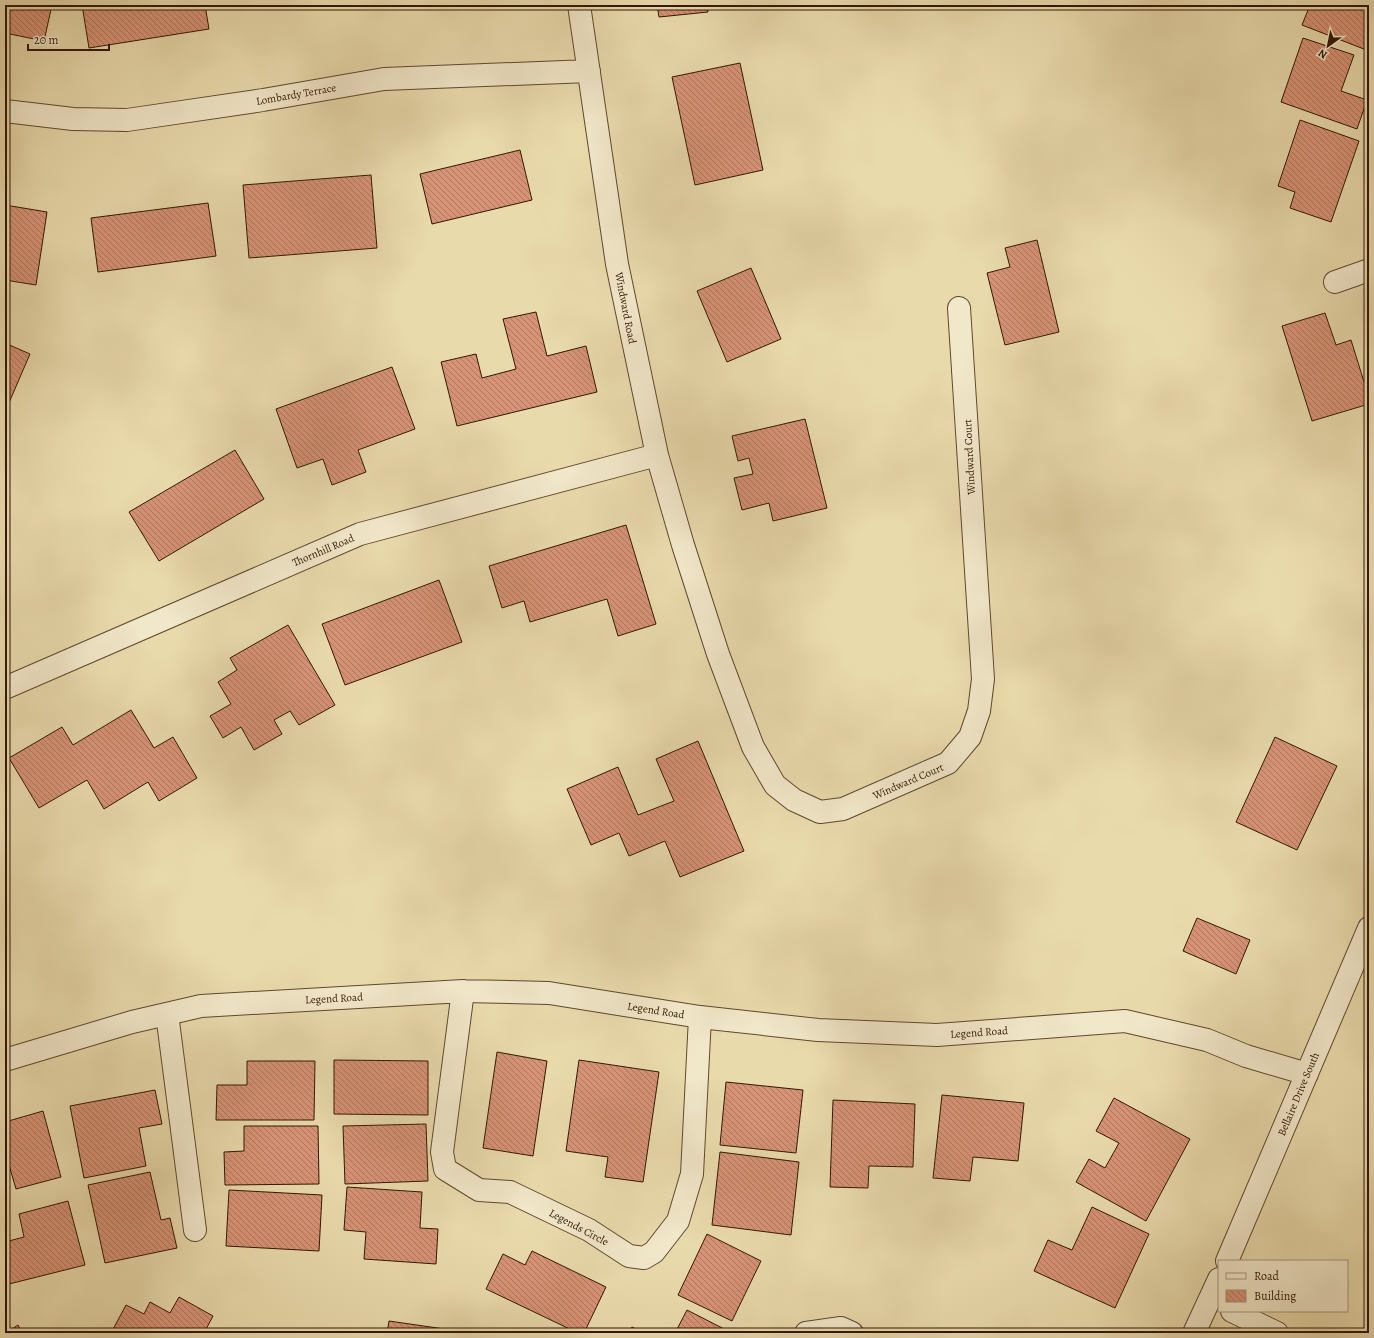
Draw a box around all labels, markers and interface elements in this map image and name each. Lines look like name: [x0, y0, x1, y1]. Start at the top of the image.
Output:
scale bar: [28, 26, 109, 52]
north arrow: [1308, 26, 1348, 66]
text: 20 m: [34, 32, 58, 48]
text: N: [1315, 45, 1330, 62]
street label: Lombardy Terrace: [255, 80, 337, 109]
street label: Windward Road: [611, 270, 640, 345]
street label: Windward Court: [960, 418, 979, 496]
street label: Thornhill Road: [290, 531, 357, 570]
street label: Windward Court: [870, 760, 946, 804]
street label: Legend Road: [305, 989, 363, 1008]
street label: Legend Road: [626, 999, 686, 1022]
street label: Legend Road: [950, 1023, 1008, 1042]
street label: Bellaire Drive South: [1274, 1050, 1323, 1138]
street label: Legends Circle: [546, 1205, 611, 1249]
legend: [1218, 1260, 1348, 1312]
text: Road: [1254, 1268, 1280, 1284]
text: Building: [1254, 1288, 1296, 1304]

